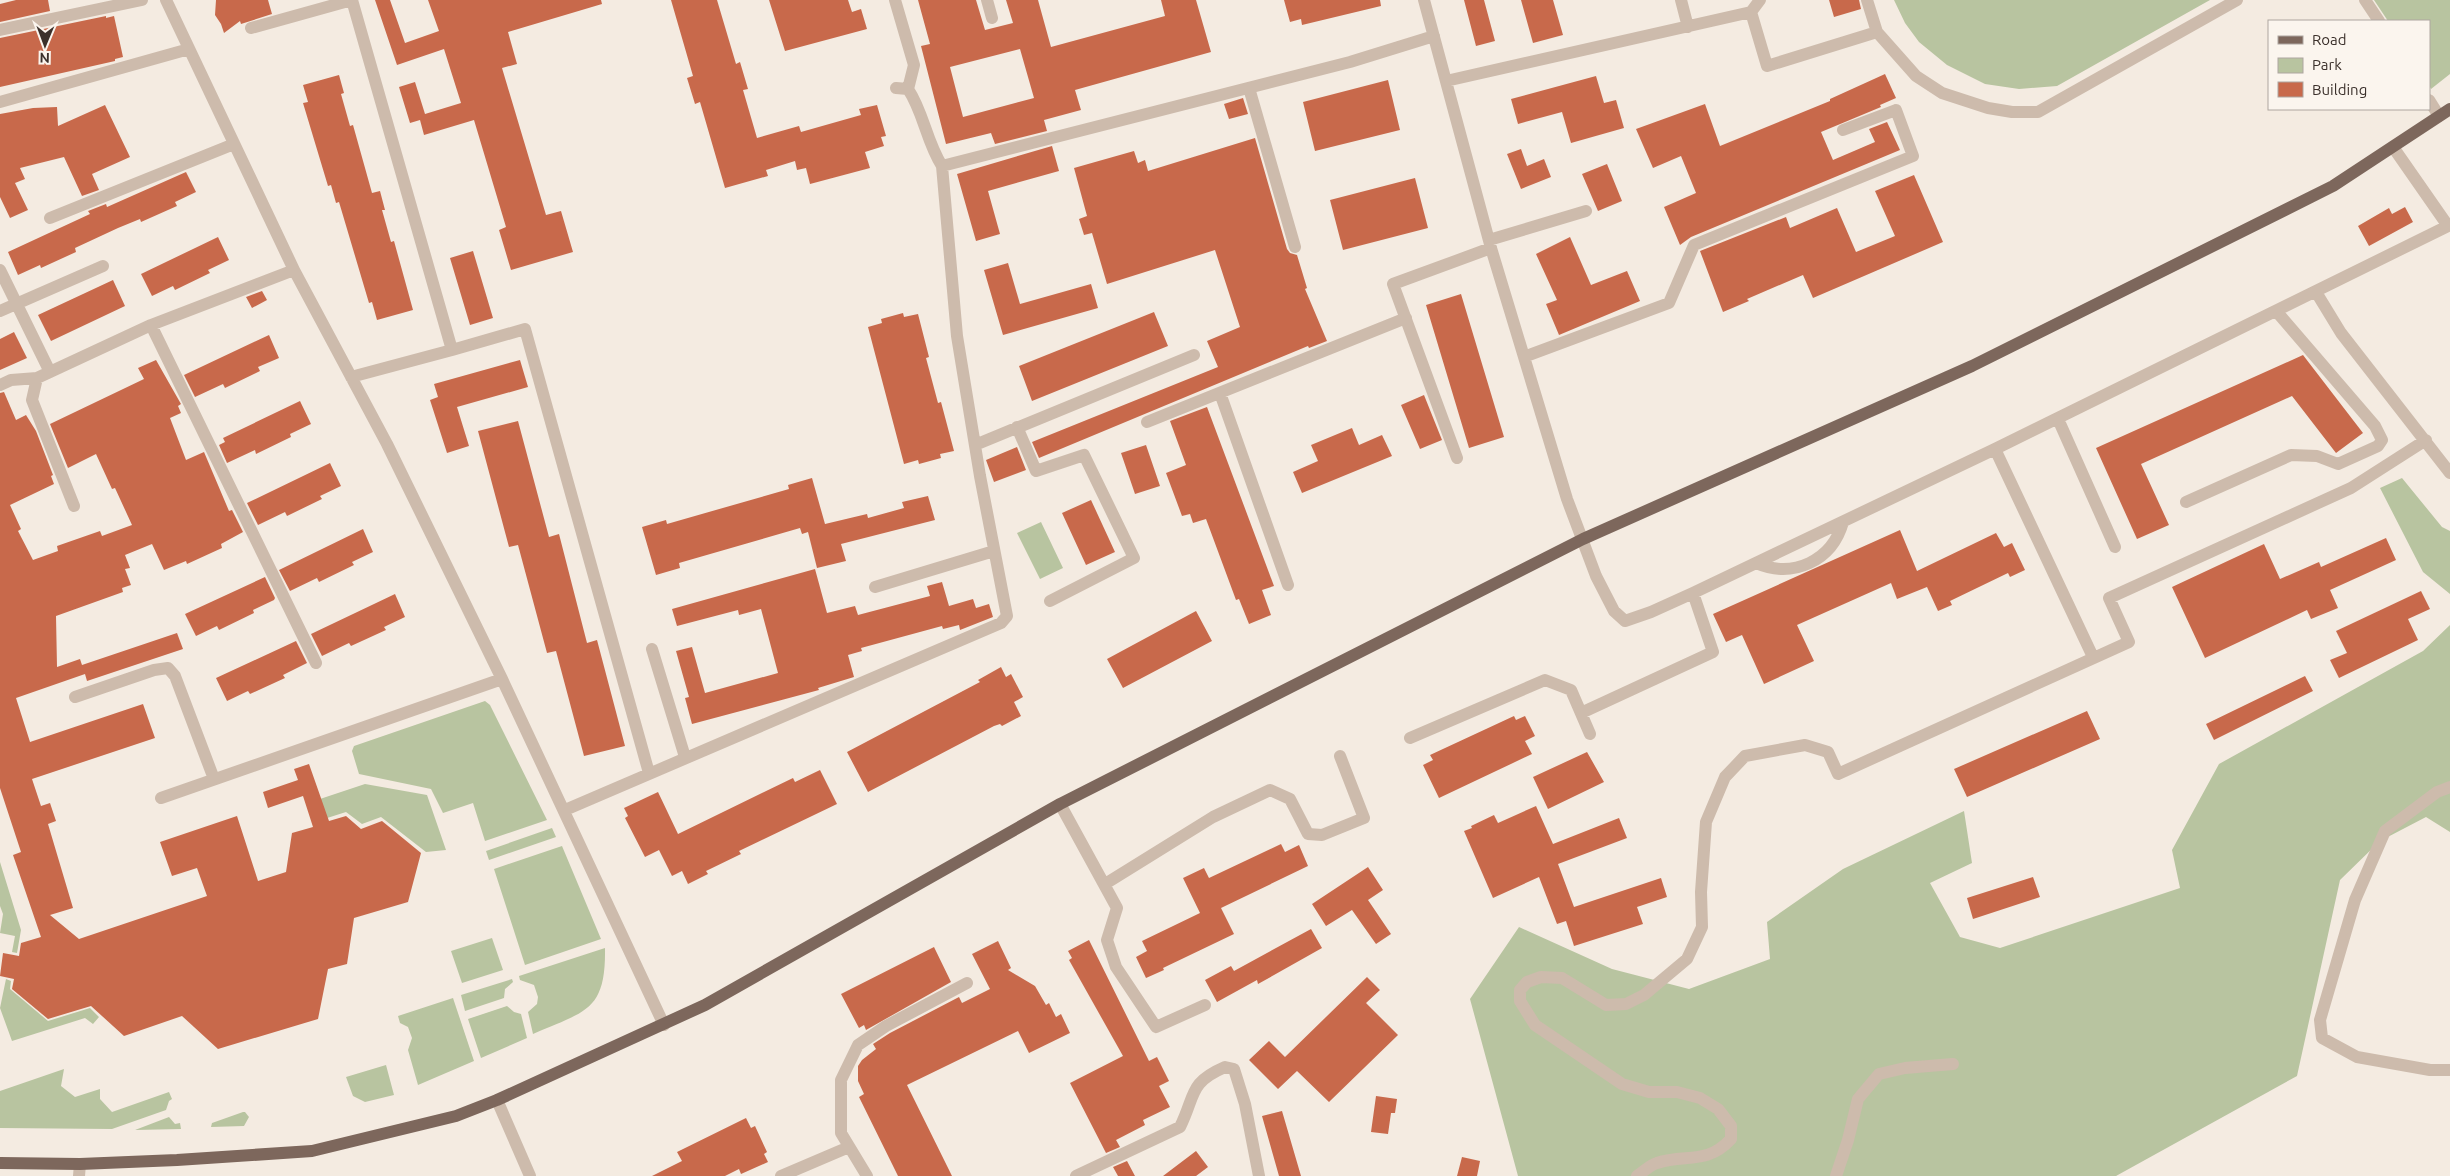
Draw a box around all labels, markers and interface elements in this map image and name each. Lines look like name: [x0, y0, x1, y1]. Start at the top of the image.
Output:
north arrow: [20, 20, 70, 70]
legend: [2268, 20, 2430, 110]
text: Road: [2312, 31, 2347, 48]
text: N: [39, 50, 50, 66]
text: Park: [2312, 56, 2342, 73]
text: Building: [2312, 81, 2367, 98]

